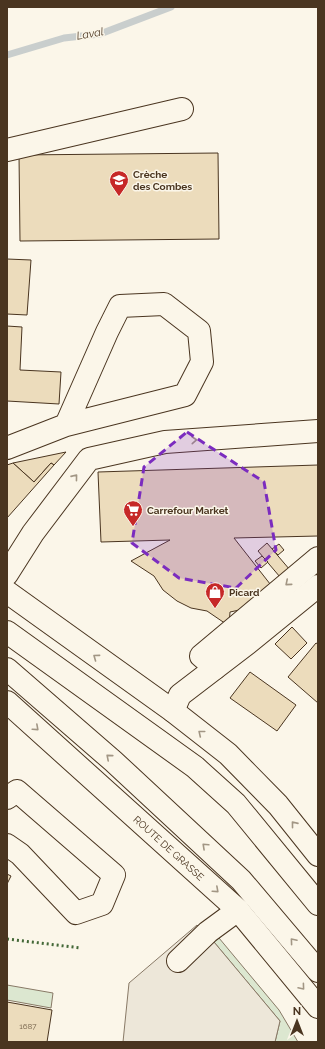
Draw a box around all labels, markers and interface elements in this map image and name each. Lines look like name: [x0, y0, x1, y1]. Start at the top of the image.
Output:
water label: Laval: [75, 25, 105, 43]
school or university icon: Crèche des Combes: [108, 169, 130, 197]
place label: Crèche des Combes: [133, 169, 192, 192]
one-way arrow: [191, 435, 197, 444]
one-way arrow: [70, 475, 77, 482]
supermarket icon: Carrefour Market: [122, 499, 144, 527]
place label: Carrefour Market: [147, 505, 229, 516]
one-way arrow: [285, 579, 293, 586]
shop icon: Picard: [204, 581, 226, 609]
place label: Picard: [229, 587, 260, 598]
one-way arrow: [94, 654, 101, 661]
one-way arrow: [31, 723, 39, 730]
one-way arrow: [199, 731, 206, 738]
one-way arrow: [107, 755, 114, 762]
street label: ROUTE DE GRASSE: [132, 813, 206, 882]
one-way arrow: [291, 822, 298, 829]
one-way arrow: [202, 844, 209, 851]
one-way arrow: [211, 885, 218, 892]
one-way arrow: [290, 938, 297, 946]
one-way arrow: [297, 983, 304, 990]
north arrow: [277, 1001, 317, 1041]
text: N: [293, 1005, 301, 1018]
house number: 1687: [19, 1021, 37, 1031]

